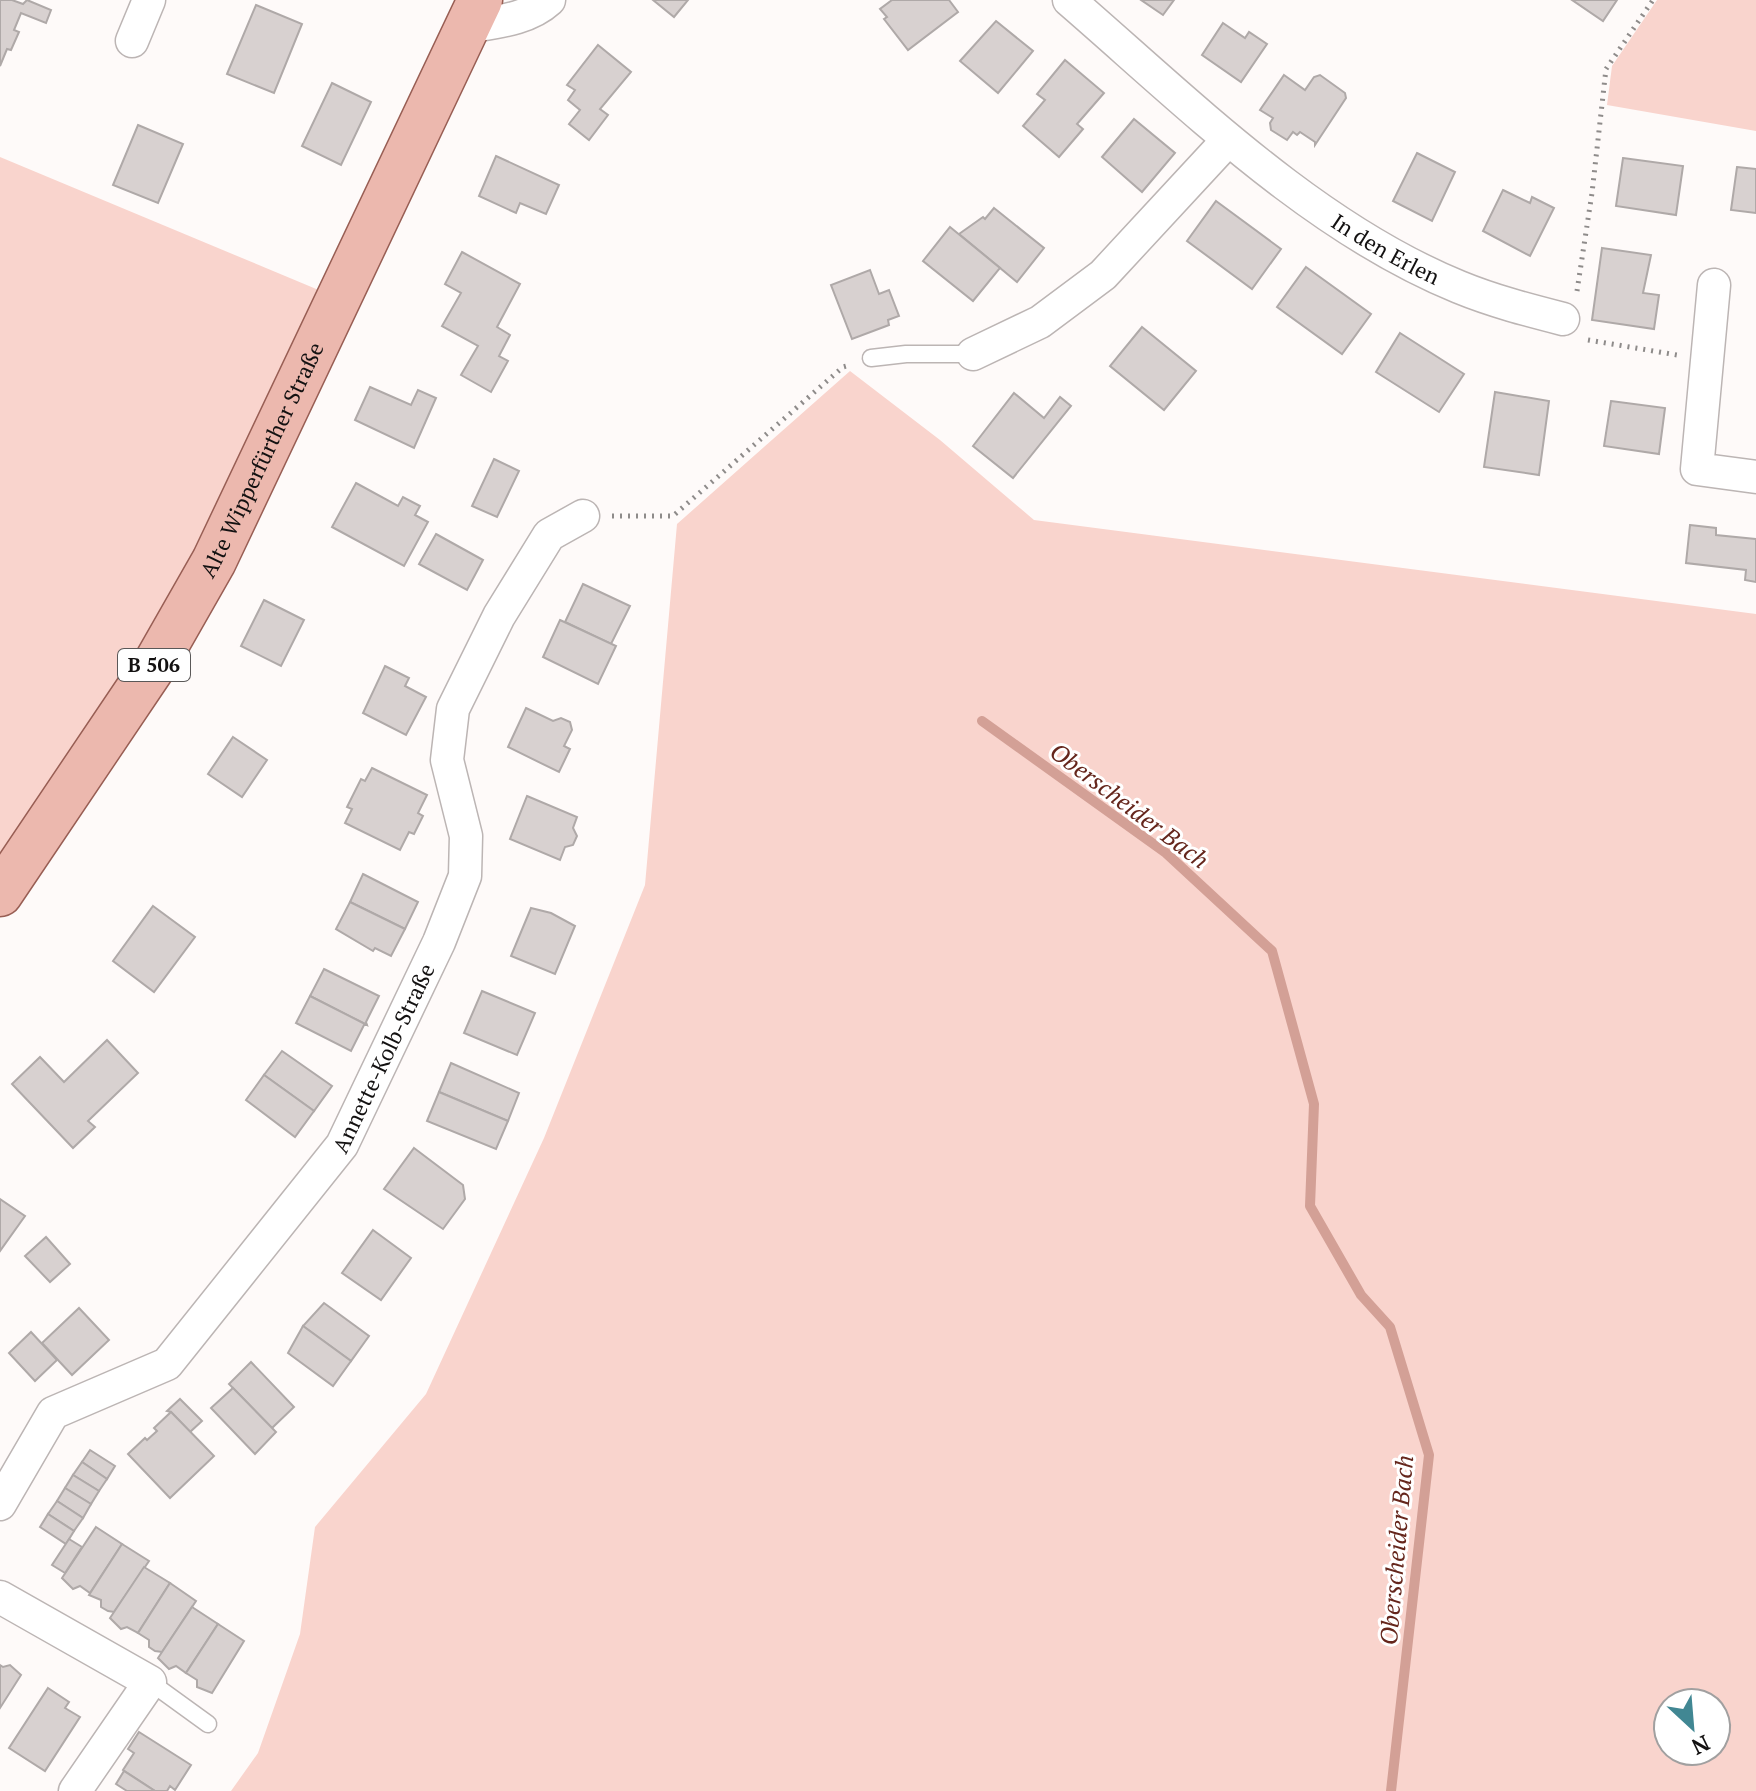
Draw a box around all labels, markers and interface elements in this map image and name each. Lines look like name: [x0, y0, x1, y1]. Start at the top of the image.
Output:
street label: In den Erlen: [1326, 207, 1445, 291]
street label: Alte Wipperfürther Straße: [193, 337, 330, 582]
road number: B 506: [118, 649, 190, 681]
water label: Oberscheider Bach: [1044, 735, 1215, 875]
street label: Annette-Kolb-Straße: [325, 958, 441, 1158]
water label: Oberscheider Bach: [1372, 1454, 1420, 1646]
north arrow: [1652, 1687, 1732, 1767]
text: N: [1687, 1729, 1715, 1762]

